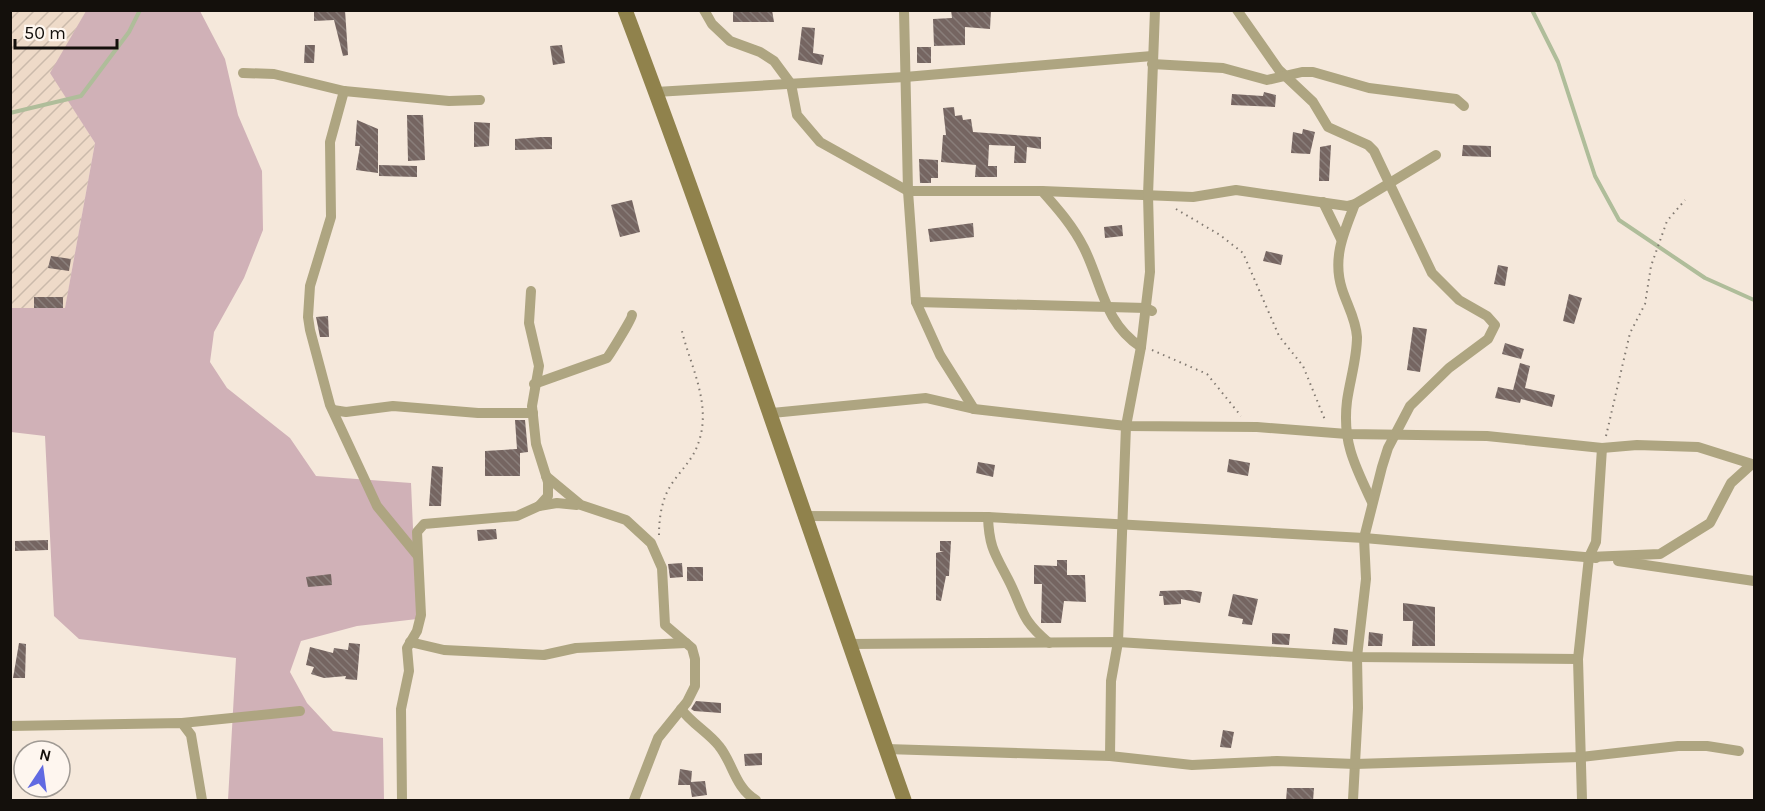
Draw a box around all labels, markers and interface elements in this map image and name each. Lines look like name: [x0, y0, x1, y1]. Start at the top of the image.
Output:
scale bar: [15, 12, 117, 50]
text: 50 m: [24, 22, 66, 44]
north arrow: [12, 739, 72, 799]
text: N: [38, 744, 53, 765]

